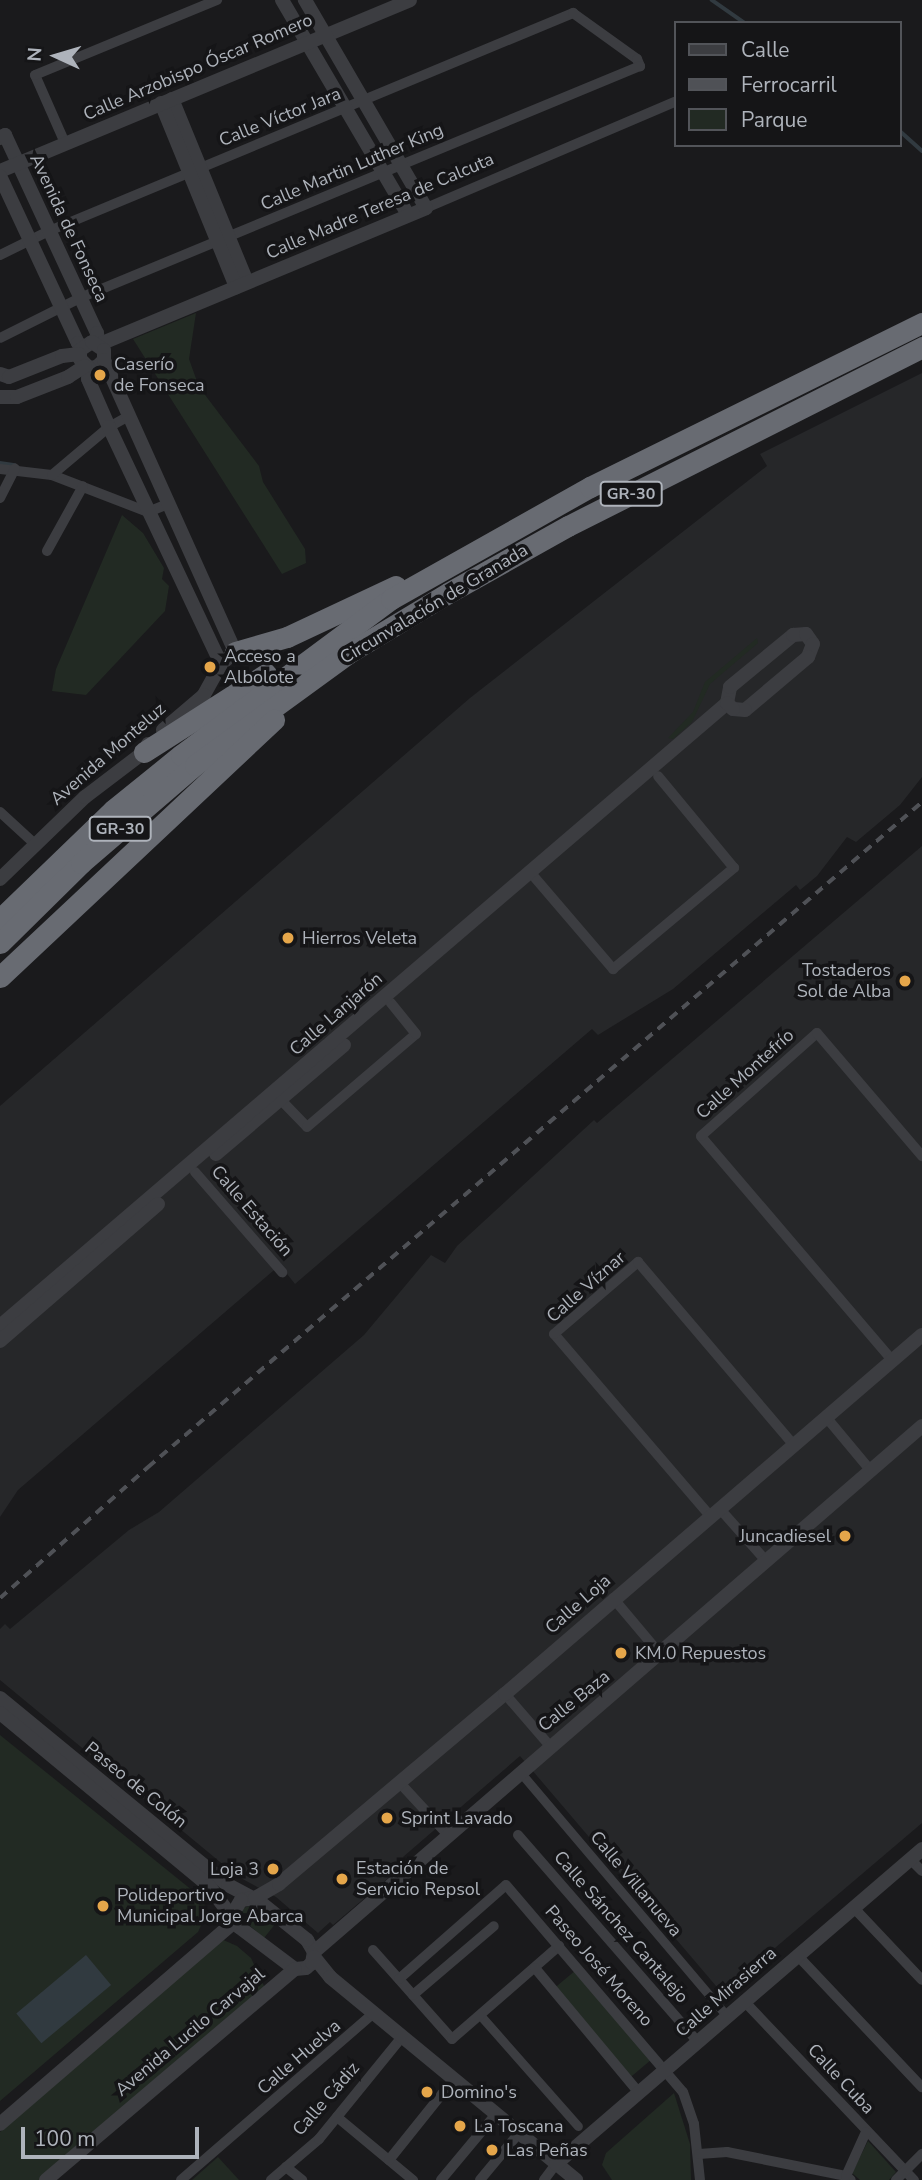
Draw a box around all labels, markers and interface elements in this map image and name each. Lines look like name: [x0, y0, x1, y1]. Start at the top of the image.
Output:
street label: Calle Arzobispo Óscar Romero: [80, 9, 316, 125]
north arrow: [21, 21, 91, 91]
legend: [674, 21, 901, 147]
text: Calle: [741, 36, 789, 64]
text: N: [22, 47, 49, 63]
text: Ferrocarril: [741, 71, 837, 99]
street label: Calle Víctor Jara: [216, 83, 344, 151]
text: Parque: [741, 106, 808, 134]
street label: Calle Martin Luther King: [257, 119, 447, 215]
street label: Calle Madre Teresa de Calcuta: [263, 148, 497, 264]
street label: Avenida de Fonseca: [25, 151, 113, 305]
place label: Caserío de Fonseca: [114, 354, 204, 396]
marker: Caserío de Fonseca: [92, 367, 108, 383]
road number: GR-30: [600, 481, 662, 506]
street label: Circunvalación de Granada: [336, 539, 532, 669]
place label: Acceso a Albolote: [224, 646, 296, 688]
marker: Acceso a Albolote: [202, 659, 218, 675]
street label: Avenida Monteluz: [46, 698, 170, 810]
road number: GR-30: [88, 816, 152, 842]
place label: Hierros Veleta: [302, 927, 417, 949]
marker: Hierros Veleta: [280, 930, 296, 946]
place label: Tostaderos Sol de Alba: [797, 960, 891, 1002]
street label: Calle Lanjarón: [285, 968, 387, 1060]
marker: Tostaderos Sol de Alba: [897, 973, 913, 989]
street label: Calle Montefrío: [692, 1024, 798, 1124]
street label: Calle Estación: [207, 1161, 297, 1261]
street label: Calle Víznar: [542, 1247, 630, 1327]
place label: Juncadiesel: [739, 1525, 831, 1547]
marker: Juncadiesel: [837, 1528, 853, 1544]
street label: Calle Loja: [541, 1570, 615, 1638]
place label: KM.0 Repuestos: [635, 1642, 766, 1664]
marker: KM.0 Repuestos: [613, 1645, 629, 1661]
street label: Calle Baza: [534, 1666, 614, 1736]
street label: Paseo de Colón: [81, 1737, 191, 1833]
place label: Sprint Lavado: [401, 1807, 513, 1829]
marker: Sprint Lavado: [379, 1810, 395, 1826]
street label: Calle Villanueva: [586, 1827, 686, 1941]
street label: Calle Sánchez Cantalejo: [549, 1847, 693, 2007]
place label: Loja 3: [210, 1858, 259, 1880]
place label: Estación de Servicio Repsol: [356, 1858, 480, 1900]
marker: Loja 3: [265, 1861, 281, 1877]
marker: Estación de Servicio Repsol: [334, 1871, 350, 1887]
place label: Polideportivo Municipal Jorge Abarca: [117, 1885, 304, 1927]
marker: Polideportivo Municipal Jorge Abarca: [95, 1898, 111, 1914]
street label: Paseo José Moreno: [540, 1901, 658, 2031]
street label: Calle Mirasierra: [671, 1942, 781, 2042]
street label: Avenida Lucilo Carvajal: [111, 1963, 269, 2101]
street label: Calle Huelva: [253, 2015, 345, 2099]
street label: Calle Cuba: [803, 2039, 879, 2119]
street label: Calle Cádiz: [288, 2058, 364, 2140]
place label: Domino's: [441, 2081, 517, 2103]
marker: Domino's: [419, 2084, 435, 2100]
scale bar: [24, 2114, 203, 2158]
place label: La Toscana: [474, 2115, 564, 2137]
marker: La Toscana: [452, 2118, 468, 2134]
text: 100 m: [34, 2125, 95, 2153]
place label: Las Peñas: [506, 2139, 588, 2161]
marker: Las Peñas: [484, 2142, 500, 2158]

